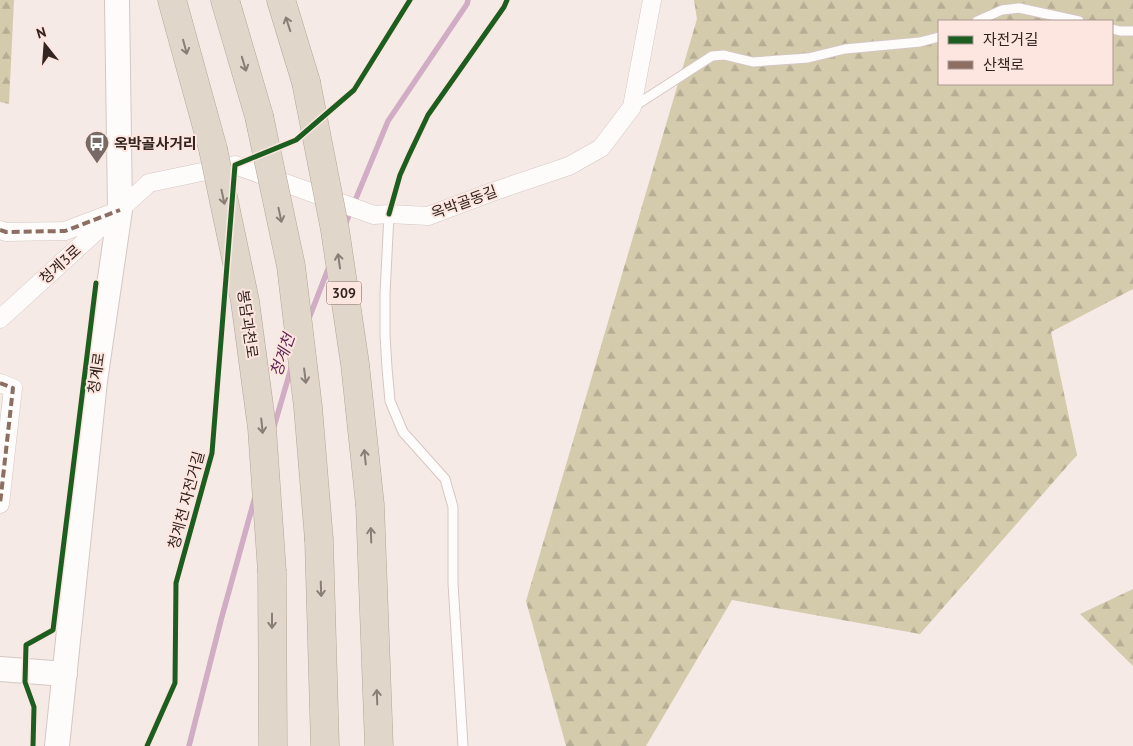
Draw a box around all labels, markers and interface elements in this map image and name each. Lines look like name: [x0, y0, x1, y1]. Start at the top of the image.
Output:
one-way arrow: [283, 17, 293, 33]
north arrow: [20, 20, 70, 70]
legend: [938, 20, 1113, 85]
text: N: [34, 23, 48, 43]
text: 자전거길: [983, 30, 1038, 49]
one-way arrow: [181, 39, 191, 55]
one-way arrow: [239, 55, 249, 71]
text: 산책로: [983, 55, 1024, 74]
bus stop icon: 옥박골사거리: [84, 130, 110, 164]
place label: 옥박골사거리: [114, 134, 197, 153]
street label: 옥박골동길: [428, 181, 500, 223]
one-way arrow: [219, 189, 229, 205]
one-way arrow: [276, 207, 286, 223]
street label: 청계3로: [35, 240, 85, 288]
one-way arrow: [334, 253, 344, 269]
road number: 309: [326, 282, 362, 304]
street label: 봉담과천로: [234, 289, 262, 359]
water label: 청계천: [265, 329, 299, 379]
street label: 청계로: [84, 351, 108, 395]
one-way arrow: [300, 367, 310, 383]
one-way arrow: [257, 418, 267, 434]
street label: 청계천 자전거길: [164, 449, 208, 551]
one-way arrow: [360, 449, 370, 465]
one-way arrow: [367, 527, 376, 543]
one-way arrow: [316, 580, 326, 596]
one-way arrow: [267, 612, 277, 629]
one-way arrow: [373, 690, 382, 706]

